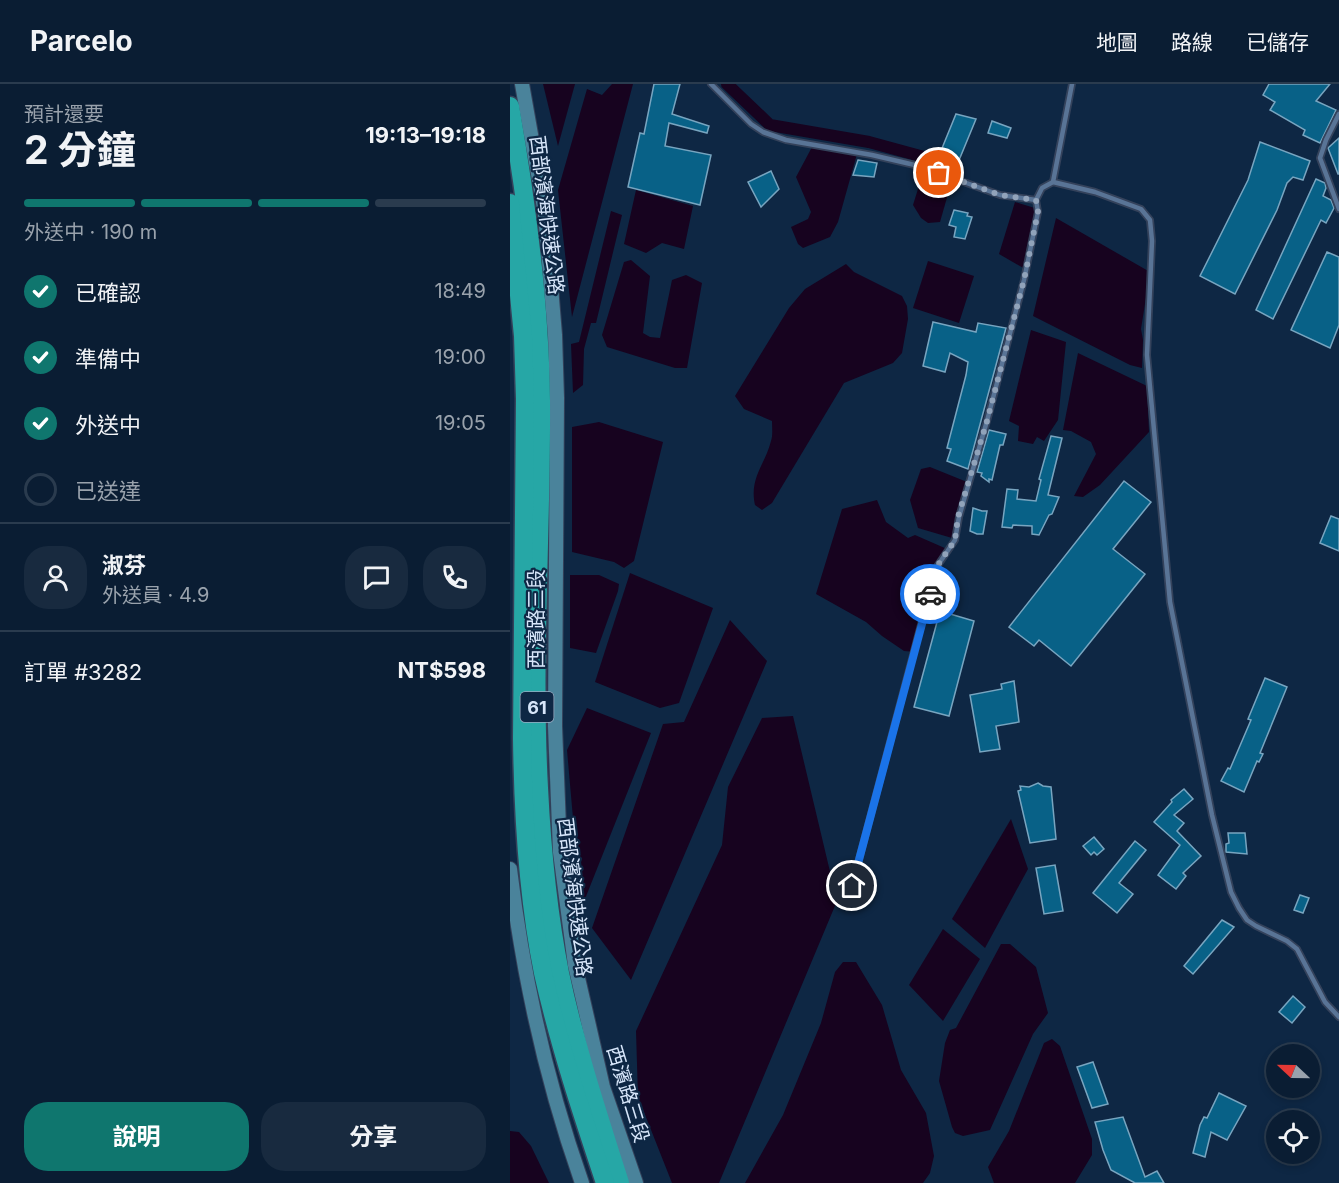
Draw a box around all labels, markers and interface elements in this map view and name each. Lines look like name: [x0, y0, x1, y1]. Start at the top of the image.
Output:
text: Parcelo: [30, 24, 133, 58]
text: 地圖: [1096, 30, 1138, 55]
text: 路線: [1171, 30, 1213, 55]
text: 已儲存: [1246, 30, 1309, 55]
text: 預計還要: [24, 102, 104, 126]
text: 19:13–19:18: [365, 122, 486, 148]
text: 2 分鐘: [24, 126, 136, 173]
street label: 西部濱海快速公路: [525, 134, 569, 296]
pin: [913, 147, 964, 198]
icon: bag: [922, 156, 955, 189]
text: 外送中 · 190 m: [24, 220, 157, 244]
icon: check: [24, 275, 57, 308]
text: 18:49: [434, 279, 486, 303]
text: 已確認: [75, 280, 141, 306]
icon: check: [24, 341, 57, 374]
text: 19:00: [434, 345, 486, 369]
text: 準備中: [75, 346, 141, 372]
icon: check: [24, 407, 57, 440]
text: 19:05: [435, 411, 486, 435]
text: 外送中: [75, 412, 141, 438]
text: 已送達: [75, 478, 141, 504]
button: person: [24, 546, 87, 609]
button: chat: [345, 546, 408, 609]
button: phone: [423, 546, 486, 609]
text: 淑芬: [102, 552, 146, 578]
courier: [900, 564, 960, 624]
street label: 西濱路三段: [524, 569, 548, 669]
icon: car: [914, 578, 947, 611]
text: 外送員 · 4.9: [102, 583, 209, 607]
text: NT$598: [397, 657, 486, 683]
text: 訂單 #3282: [24, 659, 142, 685]
road number: 61: [520, 692, 554, 722]
street label: 西部濱海快速公路: [553, 816, 597, 978]
pin: [826, 860, 877, 911]
icon: home: [835, 869, 868, 902]
street label: 西濱路三段: [602, 1043, 654, 1145]
north arrow: [1266, 1044, 1320, 1098]
map controls: [1266, 1044, 1320, 1164]
button: 說明: [24, 1102, 249, 1171]
button: 分享: [261, 1102, 486, 1171]
button: locate: [1266, 1110, 1320, 1164]

